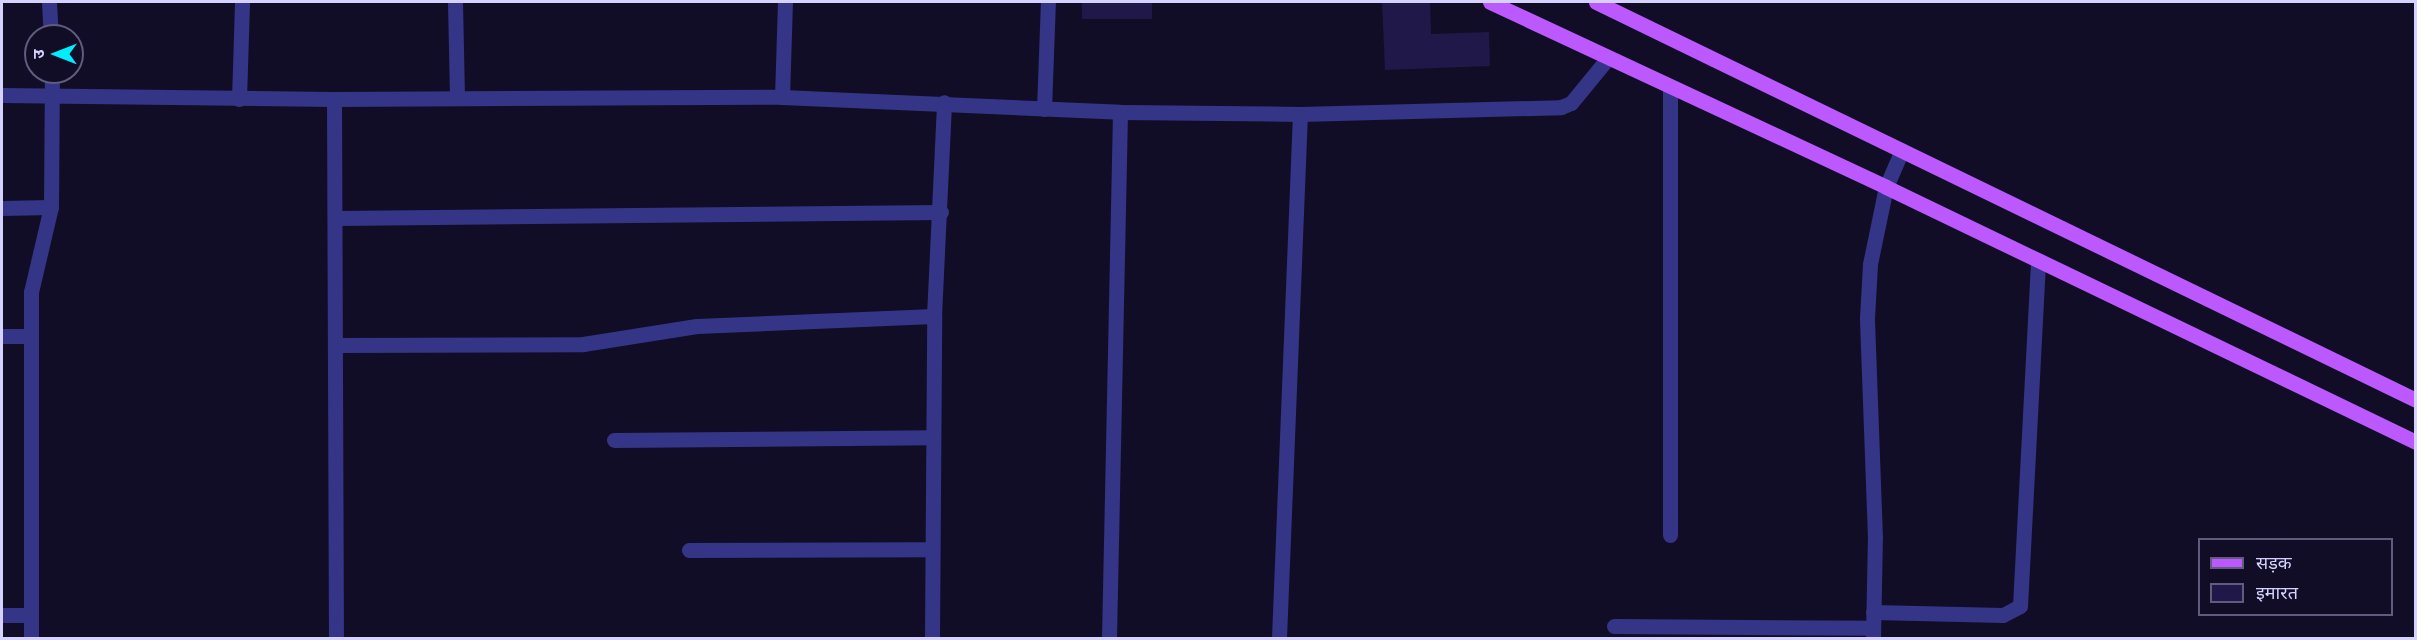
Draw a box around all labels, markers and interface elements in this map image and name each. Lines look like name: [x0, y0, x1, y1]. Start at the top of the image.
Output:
north arrow: [24, 24, 84, 84]
text: उ: [28, 49, 48, 59]
legend: [2198, 538, 2393, 616]
text: सड़क: [2256, 551, 2292, 573]
text: इमारत: [2256, 581, 2298, 603]

